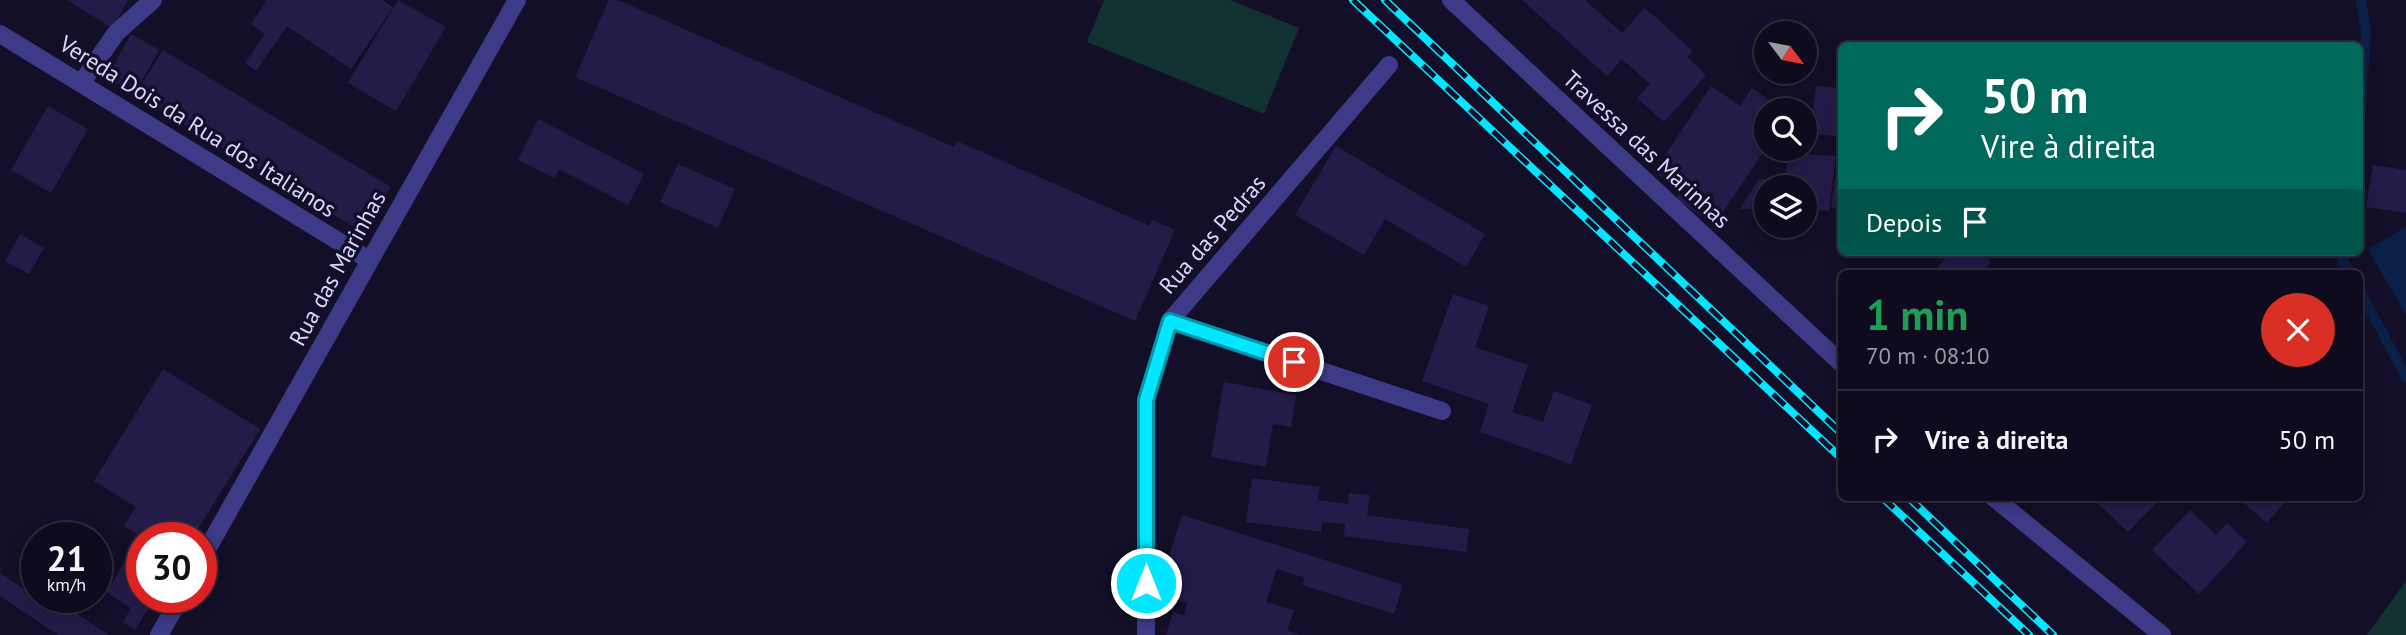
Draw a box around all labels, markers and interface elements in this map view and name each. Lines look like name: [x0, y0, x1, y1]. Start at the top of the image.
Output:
north arrow: [1754, 21, 1816, 84]
map controls: [1754, 21, 1817, 238]
street label: Vereda Dois da Rua dos Italianos: [53, 28, 342, 223]
text: 50 m: [1981, 63, 2088, 127]
street label: Travessa das Marinhas: [1557, 64, 1737, 234]
icon: right: [1866, 70, 1957, 161]
button: search: [1754, 98, 1817, 161]
text: Vire à direita: [1981, 125, 2156, 167]
street label: Rua das Pedras: [1153, 169, 1271, 299]
button: layers: [1754, 175, 1817, 238]
street label: Rua das Marinhas: [282, 185, 392, 351]
icon: arrive: [1956, 203, 1994, 241]
text: Depois: [1866, 206, 1942, 239]
text: 1 min: [1866, 287, 1968, 342]
button: close: [2261, 293, 2335, 367]
pin: [1264, 332, 1324, 392]
text: 70 m · 08:10: [1866, 341, 1990, 370]
icon: arrive: [1275, 343, 1313, 381]
icon: right: [1866, 420, 1904, 458]
text: Vire à direita: [1925, 423, 2068, 456]
text: 50 m: [2279, 423, 2335, 456]
speed limit sign: 30: [126, 522, 217, 613]
text: 21: [47, 535, 86, 581]
position arrow: [1109, 546, 1183, 620]
text: km/h: [47, 573, 86, 596]

